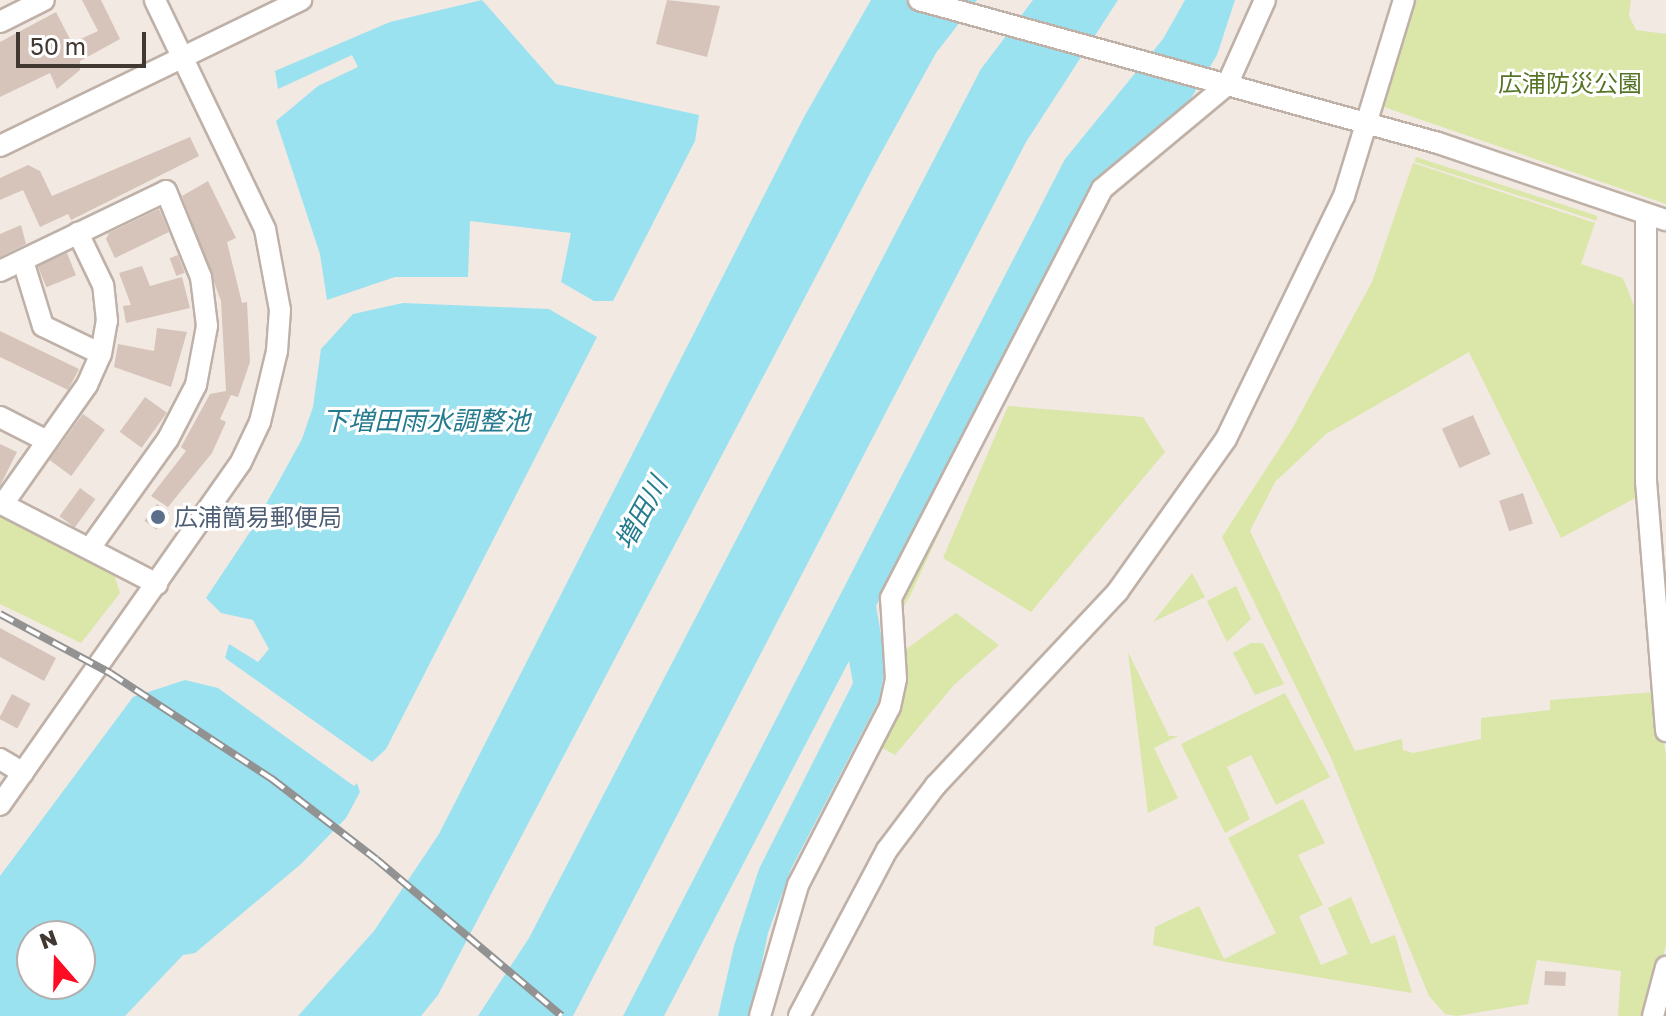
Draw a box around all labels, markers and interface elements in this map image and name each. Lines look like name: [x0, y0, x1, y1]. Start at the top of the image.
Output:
scale bar: [20, 16, 150, 66]
text: 50 m: [30, 31, 86, 60]
park label: 広浦防災公園: [1498, 69, 1642, 97]
water label: 下増田雨水調整池: [322, 405, 530, 437]
water label: 増田川: [608, 471, 674, 555]
place label: 広浦簡易郵便局: [174, 503, 342, 531]
marker: 広浦簡易郵便局: [149, 508, 167, 526]
north arrow: [16, 920, 96, 1000]
text: N: [36, 923, 61, 954]

